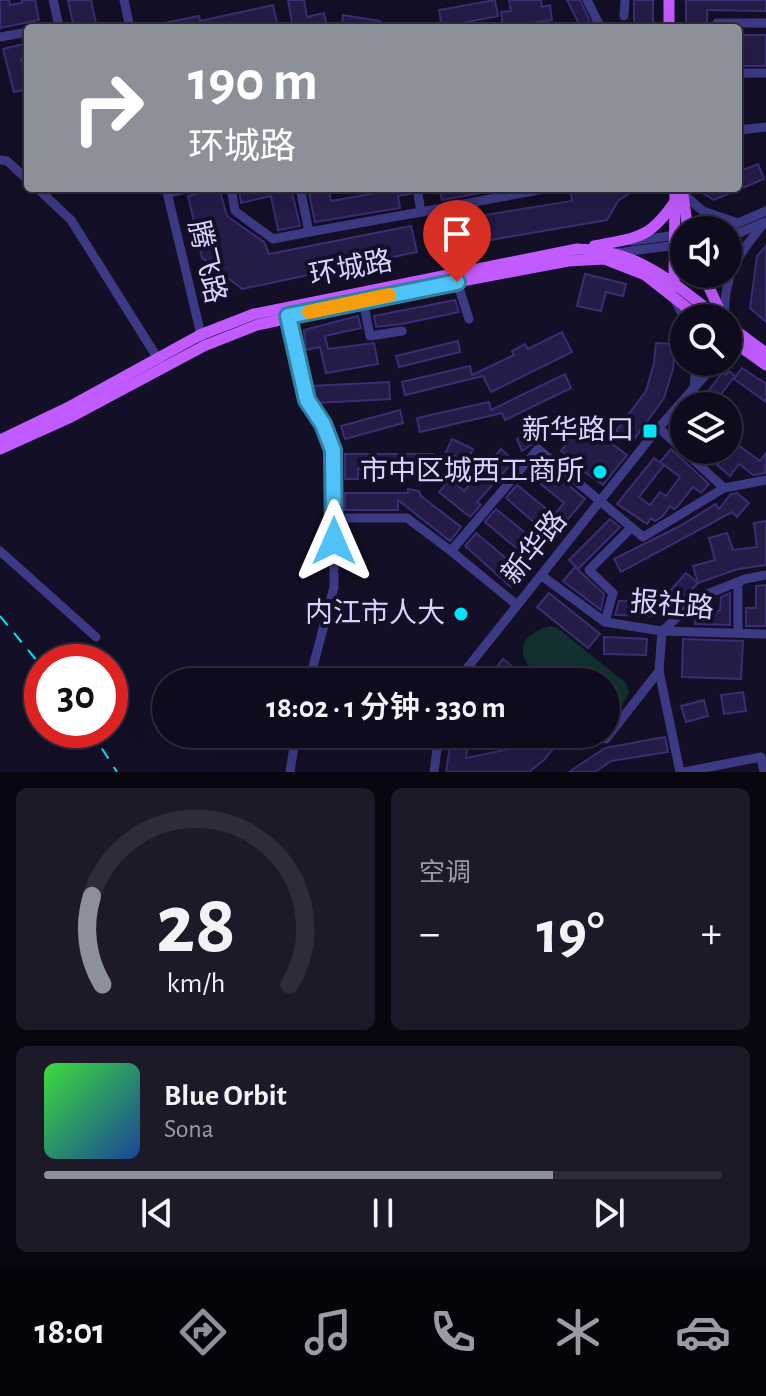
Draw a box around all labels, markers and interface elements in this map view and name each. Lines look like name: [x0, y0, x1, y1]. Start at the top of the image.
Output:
text: 190 m: [188, 54, 318, 110]
icon: right: [56, 56, 160, 160]
text: 环城路: [188, 129, 296, 165]
pin: [423, 200, 491, 282]
icon: arrive: [435, 212, 479, 256]
map controls: [670, 216, 742, 464]
button: sound: [670, 216, 742, 288]
street label: 腾飞路: [183, 217, 231, 306]
street label: 环城路: [307, 245, 395, 291]
button: search: [670, 304, 742, 376]
button: layers: [670, 392, 742, 464]
place label: 新华路口: [522, 415, 634, 445]
marker: 新华路口: [641, 422, 659, 440]
place label: 市中区城西工商所: [360, 456, 584, 486]
marker: 市中区城西工商所: [591, 463, 609, 481]
position arrow: [292, 499, 376, 583]
street label: 新华路: [496, 505, 572, 589]
street label: 报社路: [629, 586, 715, 624]
place label: 内江市人大: [305, 598, 445, 628]
marker: 内江市人大: [452, 605, 470, 623]
speed limit sign: 30: [24, 644, 128, 748]
text: 18:02 · 1 分钟 · 330 m: [266, 693, 506, 723]
text: 空调: [419, 860, 471, 886]
text: 28: [155, 884, 236, 968]
text: 19°: [536, 904, 605, 964]
text: −: [419, 912, 440, 956]
text: +: [701, 912, 722, 956]
text: km/h: [166, 969, 225, 998]
text: Blue Orbit: [164, 1081, 287, 1111]
text: Sona: [164, 1116, 214, 1142]
icon: previous: [135, 1191, 179, 1235]
icon: pause: [361, 1191, 405, 1235]
icon: next: [587, 1191, 631, 1235]
icon: directions: [175, 1304, 231, 1360]
icon: music: [300, 1304, 356, 1360]
icon: phone: [425, 1304, 481, 1360]
icon: climate: [550, 1304, 606, 1360]
icon: car: [675, 1304, 731, 1360]
text: 18:01: [35, 1314, 105, 1350]

